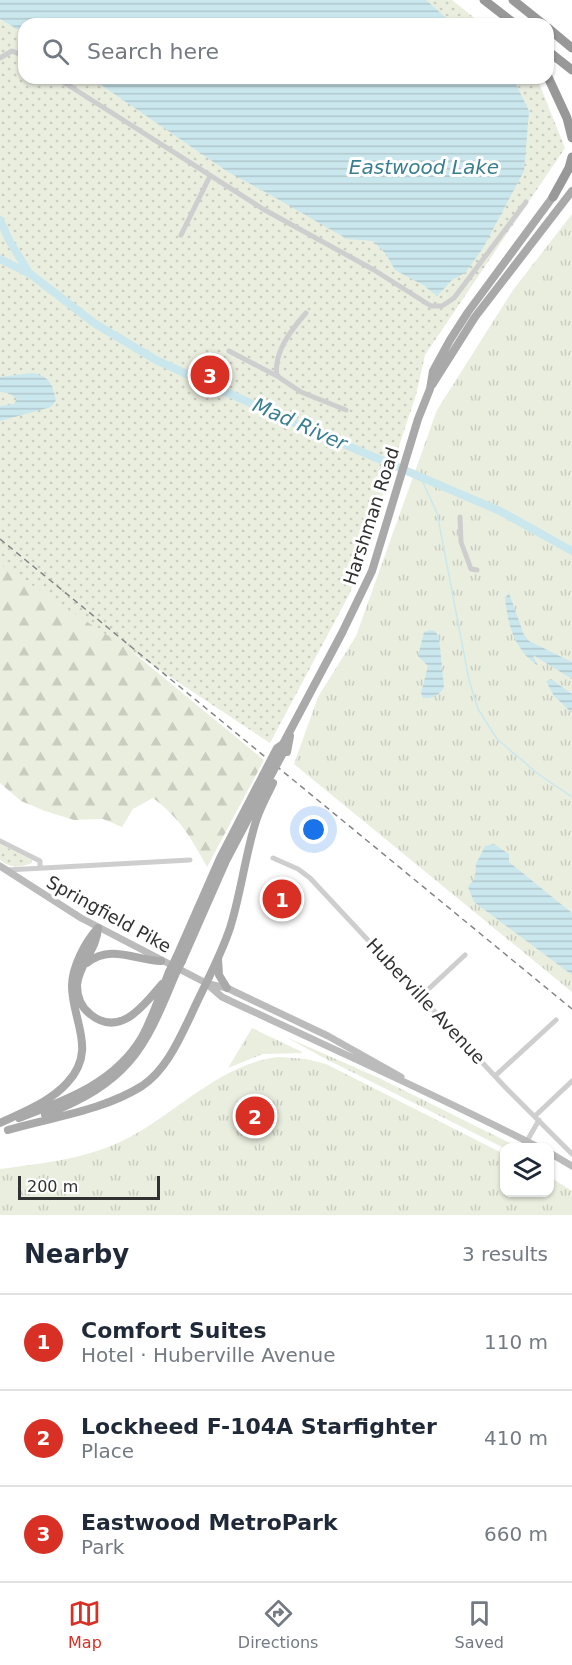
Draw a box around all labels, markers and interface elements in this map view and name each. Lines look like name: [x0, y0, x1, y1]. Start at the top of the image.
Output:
search box: [18, 18, 554, 84]
icon: search: [39, 35, 72, 68]
text: Search here: [87, 39, 219, 64]
water label: Eastwood Lake: [349, 155, 499, 179]
pin: 3: [190, 352, 230, 398]
water label: Mad River: [249, 393, 352, 456]
street label: Harshman Road: [339, 444, 403, 588]
your location: [299, 815, 328, 844]
street label: Springfield Pike: [43, 871, 175, 957]
pin: 1: [262, 876, 302, 922]
street label: Huberville Avenue: [362, 934, 490, 1068]
pin: 2: [236, 1094, 274, 1138]
map controls: [500, 1143, 554, 1197]
button: layers: [500, 1143, 554, 1197]
scale bar: [18, 1173, 160, 1200]
text: 200 m: [27, 1177, 78, 1196]
text: Nearby: [24, 1239, 129, 1269]
text: 3 results: [462, 1242, 548, 1266]
text: Comfort Suites: [81, 1318, 266, 1343]
text: 1: [37, 1330, 50, 1354]
text: 110 m: [484, 1330, 548, 1354]
text: Hotel · Huberville Avenue: [81, 1343, 335, 1367]
text: Lockheed F-104A Starfighter: [81, 1414, 437, 1439]
text: 2: [37, 1426, 50, 1450]
text: 410 m: [484, 1426, 548, 1450]
text: Place: [81, 1439, 134, 1463]
text: Eastwood MetroPark: [81, 1510, 338, 1535]
text: 3: [37, 1522, 50, 1546]
text: 660 m: [484, 1522, 548, 1546]
text: Park: [81, 1535, 124, 1559]
tab: Map: [68, 1597, 102, 1652]
tab: Directions: [238, 1597, 318, 1652]
tab: Saved: [455, 1597, 504, 1652]

